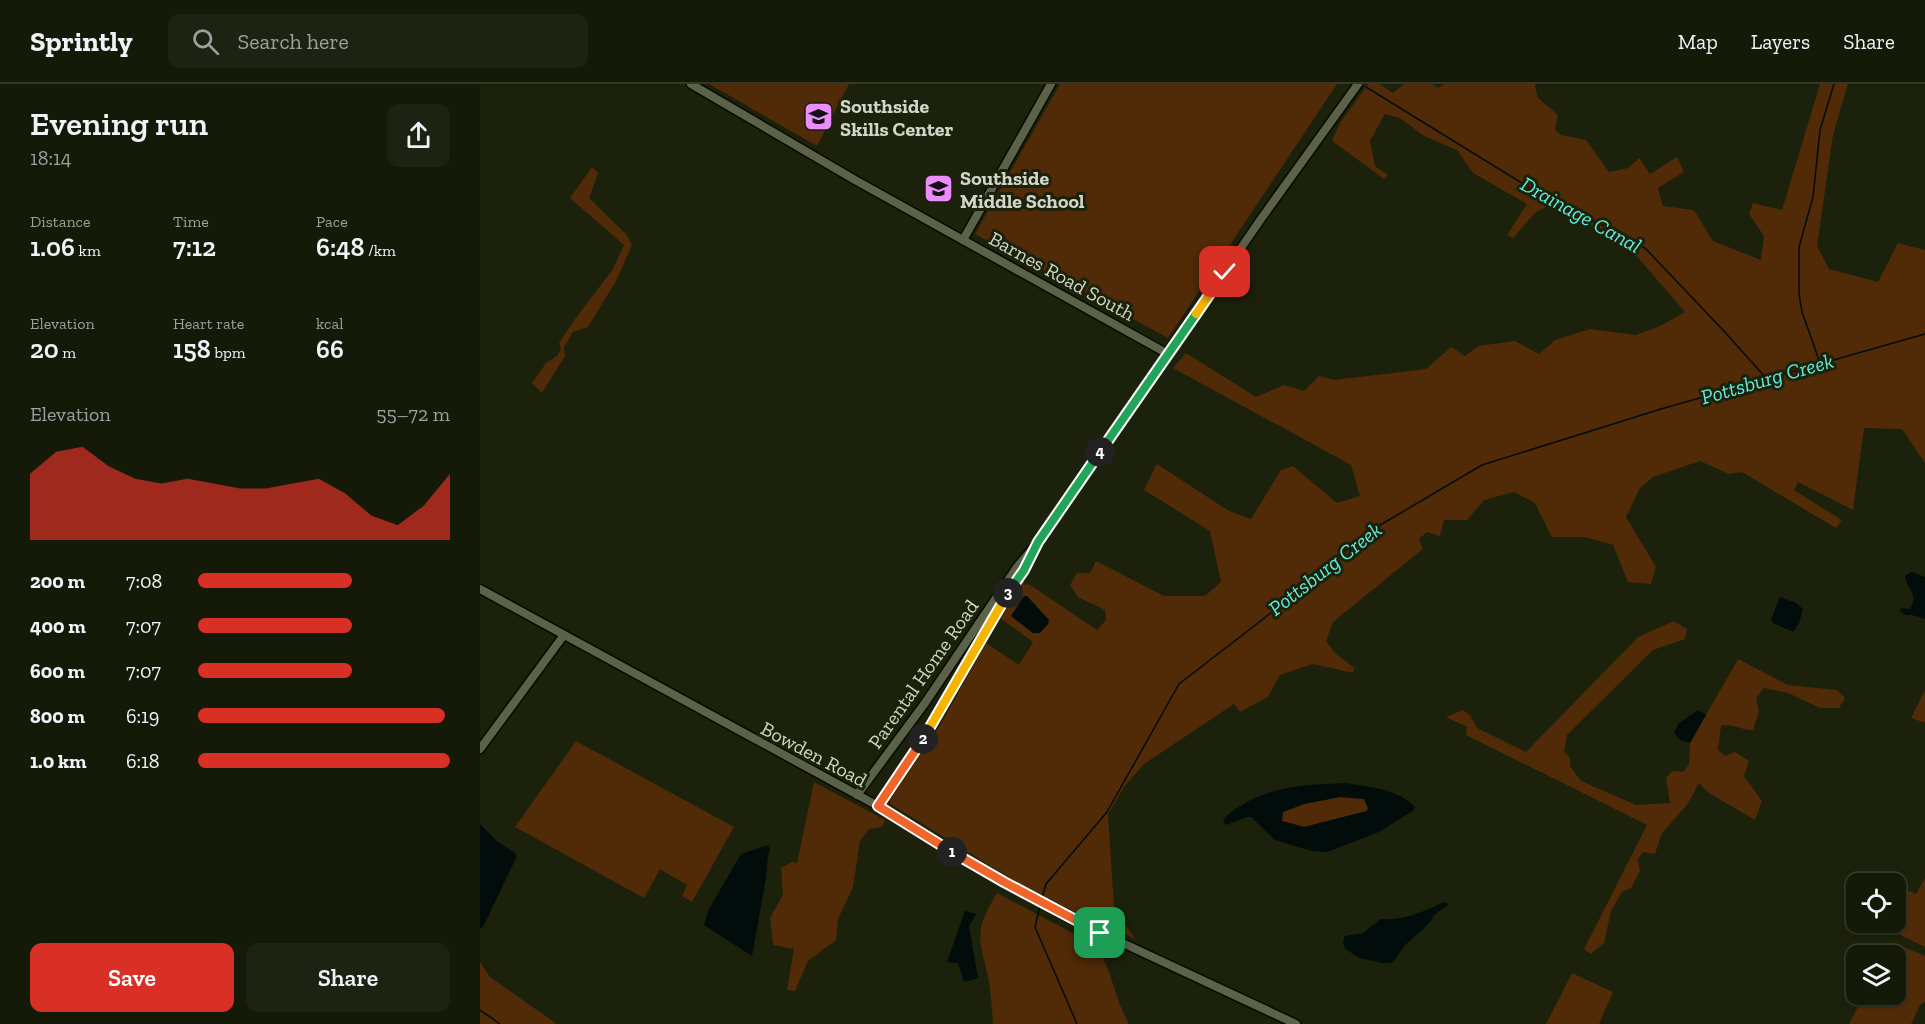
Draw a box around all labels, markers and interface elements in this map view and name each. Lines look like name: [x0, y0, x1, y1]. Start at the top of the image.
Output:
search box: [168, 14, 588, 68]
text: Sprintly: [30, 25, 132, 58]
icon: search: [189, 25, 222, 58]
text: Search here: [237, 28, 349, 55]
text: Map: [1678, 29, 1718, 54]
text: Layers: [1751, 29, 1810, 54]
text: Share: [1843, 29, 1895, 54]
place label: Southside Skills Center: [840, 94, 954, 141]
school or university icon: Southside Skills Center: [803, 101, 835, 133]
text: Evening run: [30, 104, 208, 143]
button: share: [387, 104, 450, 167]
text: 18:14: [30, 146, 71, 170]
place label: Southside Middle School: [960, 166, 1085, 213]
water label: Drainage Canal: [1517, 171, 1646, 258]
school or university icon: Southside Middle School: [923, 173, 955, 205]
text: Distance: [30, 212, 91, 231]
text: Time: [173, 212, 209, 231]
text: Pace: [316, 212, 348, 231]
street label: Barnes Road South: [985, 226, 1140, 326]
text: 1.06: [30, 231, 75, 263]
text: 7:12: [173, 231, 216, 263]
text: 6:48: [316, 231, 365, 263]
text: km: [75, 241, 101, 260]
text: /km: [365, 241, 396, 260]
pin: [1199, 246, 1250, 297]
icon: check: [1208, 255, 1241, 288]
text: Elevation: [30, 314, 95, 333]
text: Heart rate: [173, 314, 244, 333]
text: kcal: [316, 314, 343, 333]
text: 20: [30, 333, 59, 365]
text: 158: [173, 333, 211, 365]
text: 66: [316, 333, 344, 365]
text: m: [59, 343, 76, 362]
text: bpm: [211, 343, 246, 362]
water label: Pottsburg Creek: [1698, 348, 1836, 409]
text: Elevation: [30, 402, 111, 426]
text: 55–72 m: [376, 402, 450, 426]
pin: 4: [1085, 437, 1115, 467]
text: 4: [1095, 442, 1105, 461]
water label: Pottsburg Creek: [1263, 517, 1386, 621]
text: 200 m: [30, 569, 85, 593]
text: 7:08: [126, 569, 162, 593]
pin: 3: [993, 578, 1023, 608]
text: 3: [1004, 583, 1012, 602]
street label: Parental Home Road: [863, 595, 983, 753]
text: 400 m: [30, 614, 86, 638]
text: 7:07: [126, 614, 161, 638]
text: 600 m: [30, 659, 85, 683]
text: 7:07: [126, 659, 161, 683]
text: 800 m: [30, 704, 85, 728]
text: 6:19: [126, 704, 159, 728]
street label: Bowden Road: [757, 716, 871, 792]
pin: 2: [908, 724, 938, 754]
text: 2: [919, 729, 927, 748]
text: 1.0 km: [30, 749, 86, 773]
text: 6:18: [126, 749, 160, 773]
pin: 1: [937, 837, 967, 867]
text: 1: [949, 842, 955, 861]
map controls: [1846, 873, 1906, 1005]
button: locate: [1846, 873, 1906, 933]
pin: [1074, 907, 1125, 958]
icon: arrive: [1083, 916, 1116, 949]
button: Save: [30, 943, 234, 1012]
button: Share: [246, 943, 450, 1012]
button: layers: [1846, 945, 1906, 1005]

